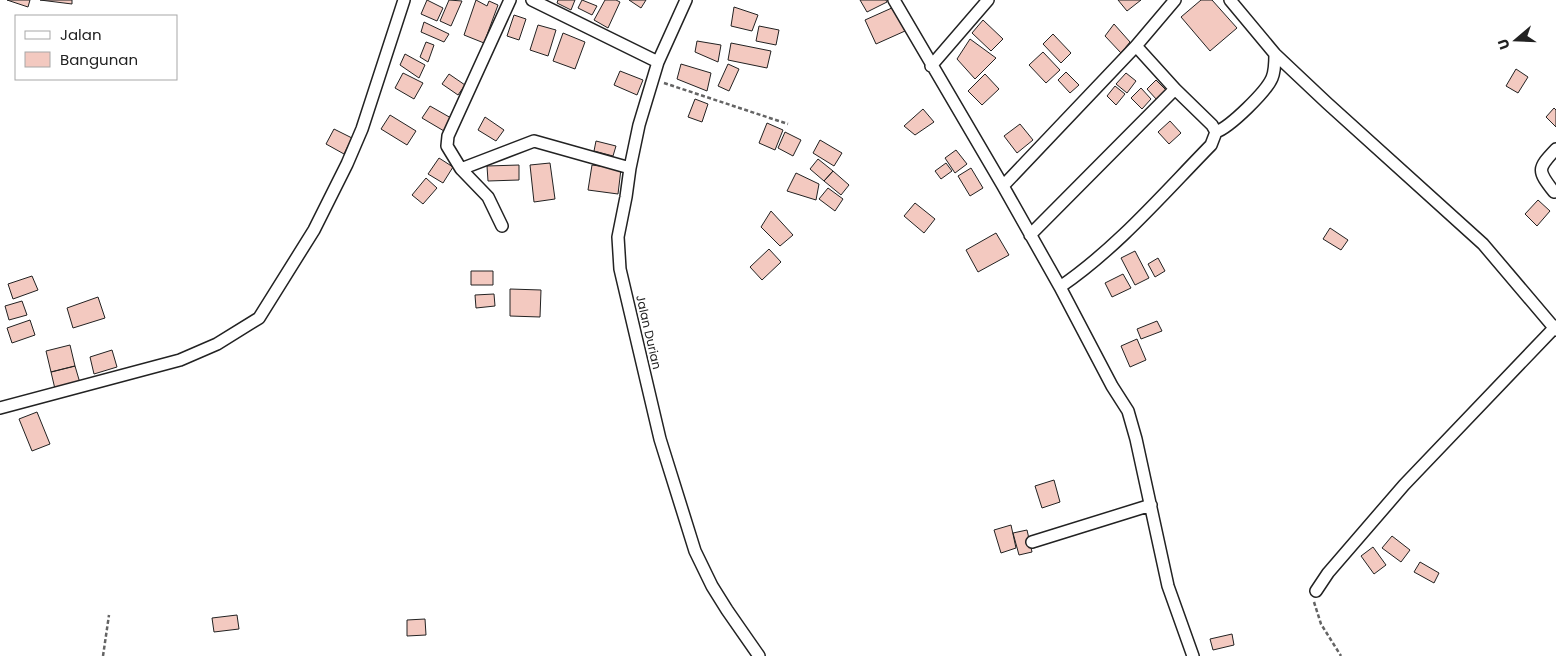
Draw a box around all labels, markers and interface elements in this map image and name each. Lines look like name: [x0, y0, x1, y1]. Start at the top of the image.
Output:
legend: [15, 15, 178, 80]
north arrow: [1491, 15, 1541, 65]
text: Jalan: [60, 24, 102, 45]
text: U: [1493, 36, 1515, 52]
text: Bangunan: [60, 49, 138, 70]
street label: Jalan Durian: [632, 293, 666, 371]

